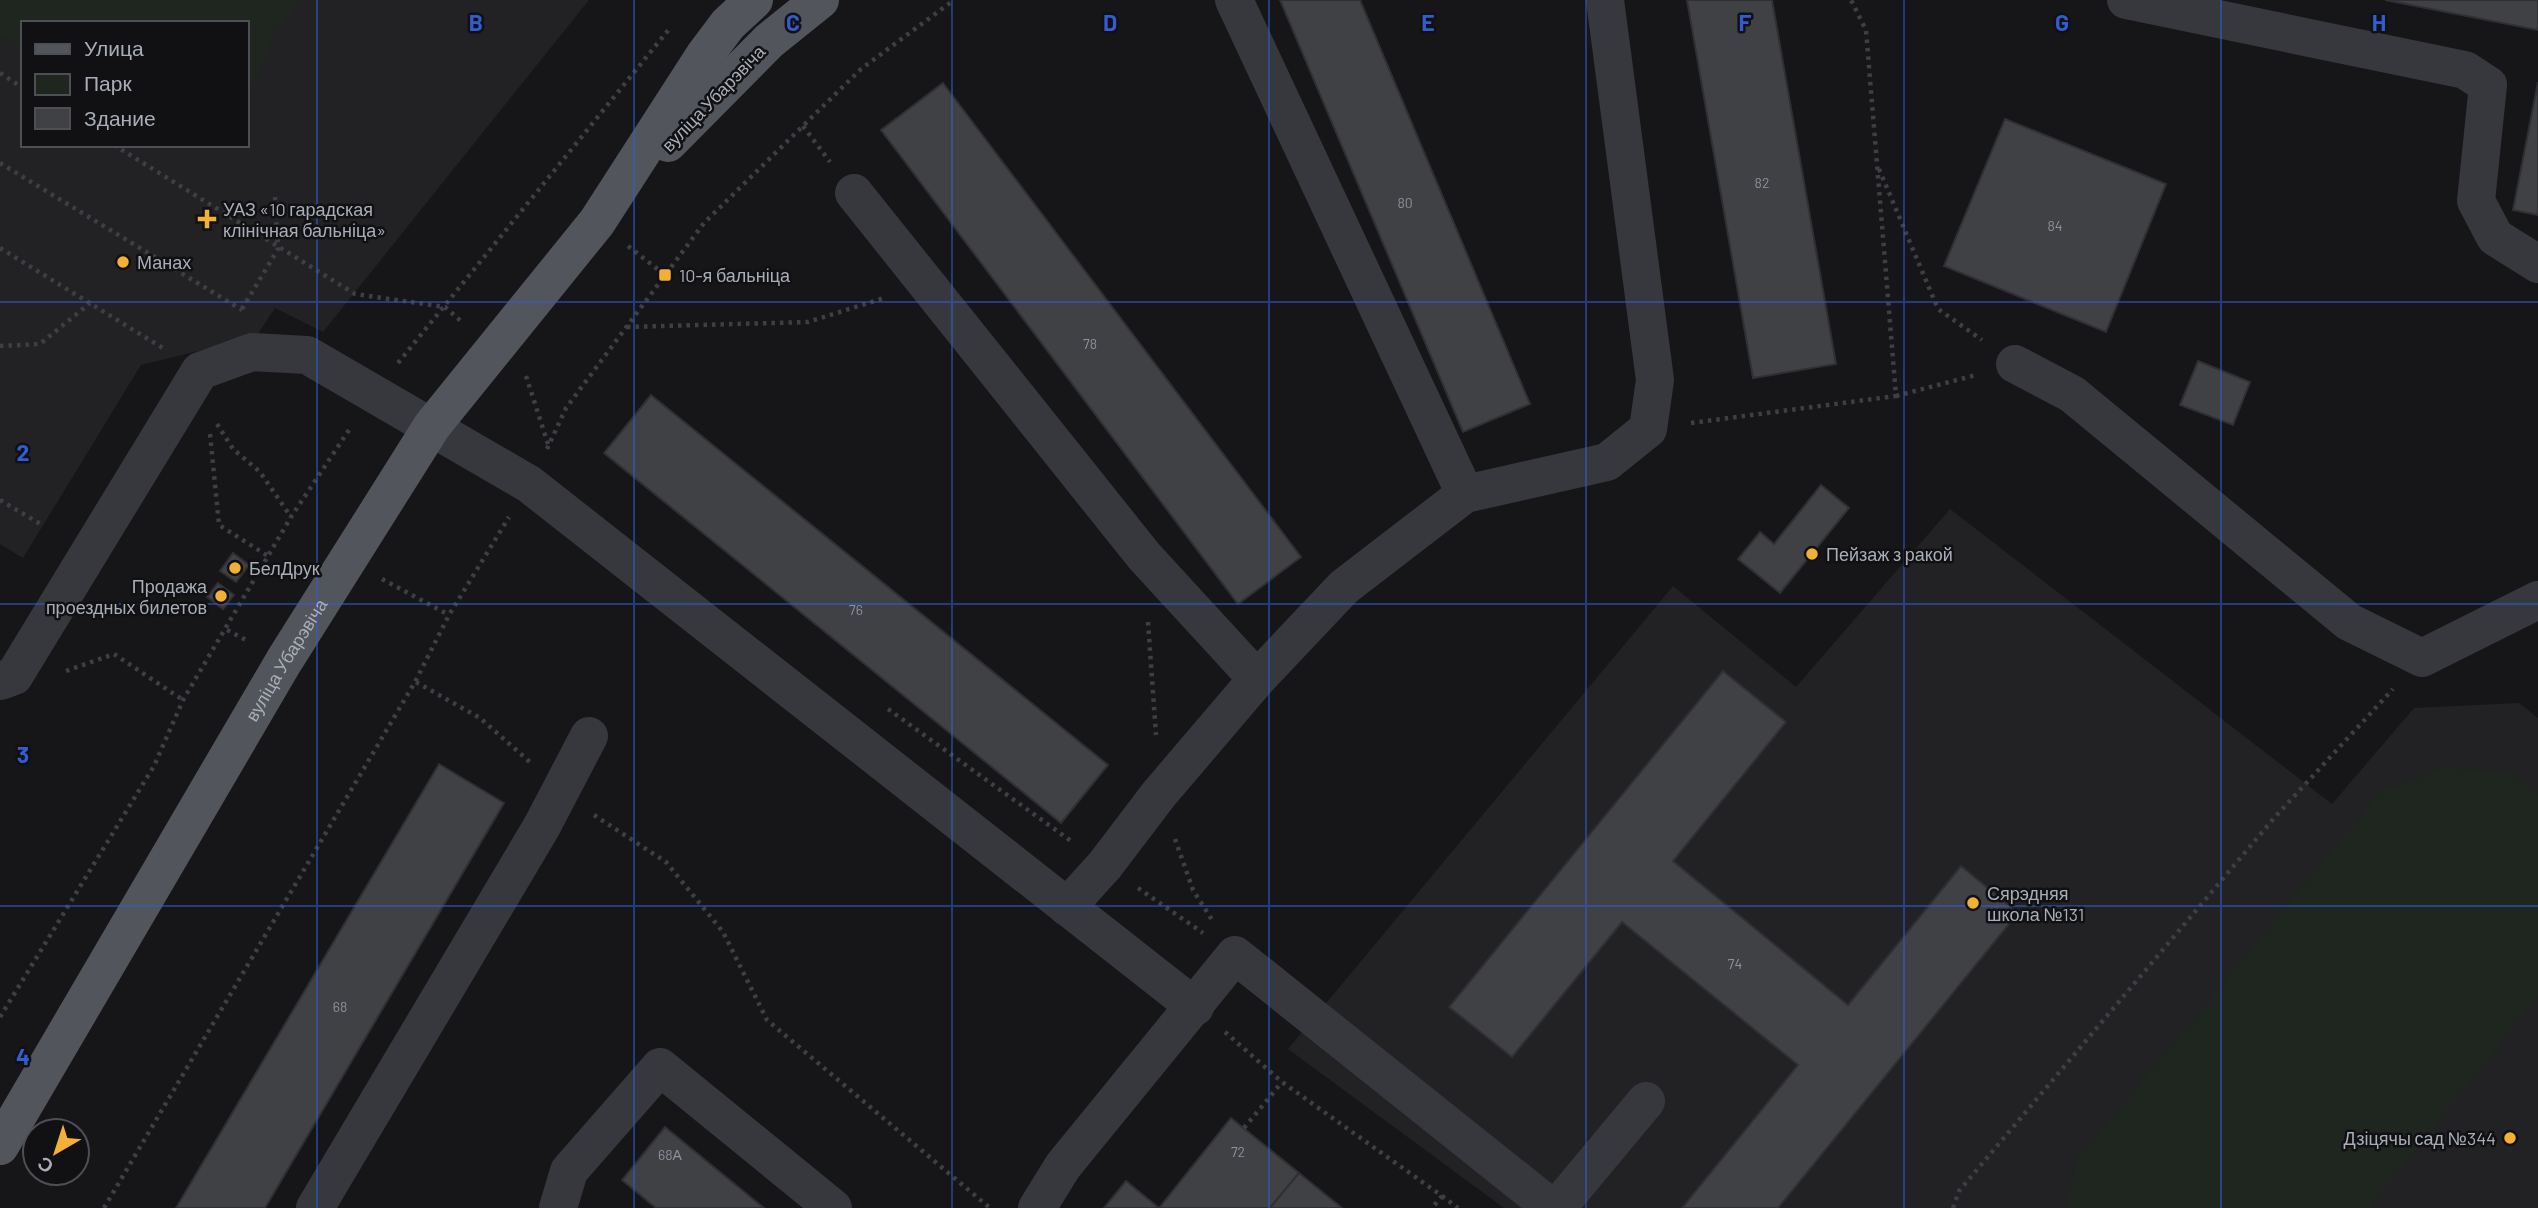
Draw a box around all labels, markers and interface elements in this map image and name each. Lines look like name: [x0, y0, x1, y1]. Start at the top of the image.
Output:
text: B: [469, 8, 483, 36]
text: C: [786, 8, 800, 36]
text: D: [1103, 8, 1117, 36]
text: E: [1421, 8, 1435, 36]
text: F: [1739, 8, 1752, 36]
text: G: [2055, 8, 2069, 36]
text: H: [2372, 8, 2386, 36]
legend: [21, 21, 248, 147]
text: Улица: [84, 35, 144, 60]
street label: вуліца Убарэвіча: [657, 40, 770, 156]
text: Парк: [84, 70, 132, 95]
text: Здание: [84, 105, 156, 130]
house number: 82: [1755, 174, 1769, 191]
house number: 80: [1397, 194, 1413, 211]
place label: УАЗ «10 гарадская клінічная бальніца»: [223, 198, 386, 241]
marker: УАЗ «10 гарадская клінічная бальніца»: [197, 209, 217, 229]
house number: 84: [2047, 217, 2063, 234]
place label: Манах: [137, 251, 191, 273]
marker: Манах: [115, 254, 131, 270]
place label: 10-я бальніца: [679, 264, 791, 286]
marker: 10-я бальніца: [657, 267, 673, 283]
house number: 78: [1083, 335, 1097, 352]
text: 2: [17, 438, 29, 466]
place label: Пейзаж з ракой: [1826, 543, 1953, 565]
marker: Пейзаж з ракой: [1804, 546, 1820, 562]
place label: БелДрук: [249, 557, 320, 579]
marker: БелДрук: [227, 560, 243, 576]
place label: Продажа проездных билетов: [46, 575, 208, 618]
marker: Продажа проездных билетов: [213, 588, 229, 604]
street label: вуліца Убарэвіча: [240, 594, 332, 725]
house number: 76: [849, 601, 863, 618]
text: 3: [17, 740, 29, 768]
place label: Сярэдняя школа №131: [1987, 882, 2084, 925]
marker: Сярэдняя школа №131: [1965, 895, 1981, 911]
house number: 74: [1728, 955, 1742, 972]
house number: 68: [333, 998, 347, 1015]
text: 4: [16, 1042, 30, 1070]
north arrow: [21, 1117, 91, 1187]
place label: Дзіцячы сад №344: [2343, 1127, 2496, 1149]
marker: Дзіцячы сад №344: [2502, 1130, 2518, 1146]
house number: 72: [1231, 1143, 1245, 1160]
house number: 68А: [658, 1146, 683, 1163]
text: С: [32, 1152, 58, 1179]

